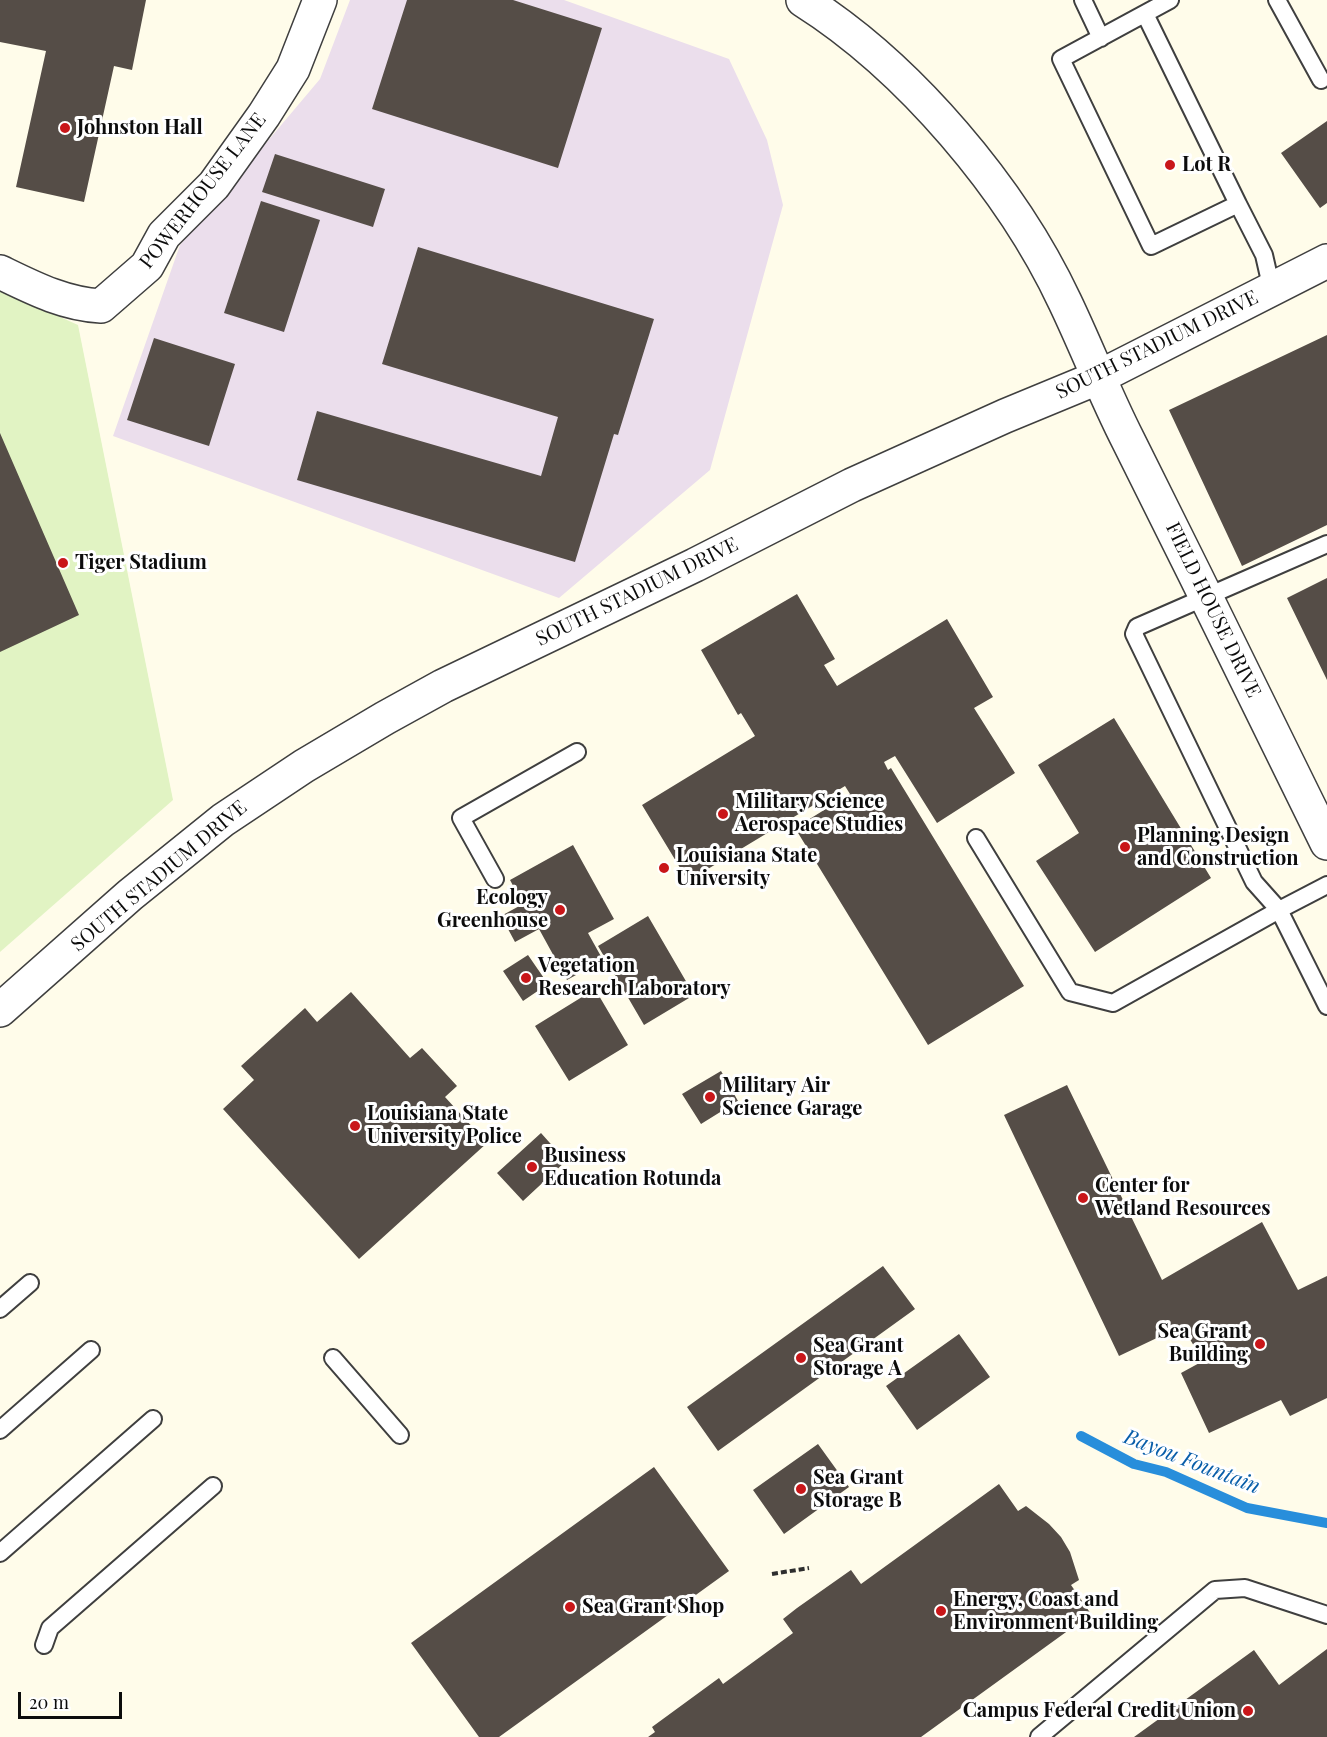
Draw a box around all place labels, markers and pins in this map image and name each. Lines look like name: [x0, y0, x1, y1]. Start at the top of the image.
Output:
place label: Johnston Hall: [77, 116, 203, 140]
marker: Johnston Hall: [58, 121, 72, 135]
place label: Lot R: [1182, 153, 1231, 177]
marker: Lot R: [1163, 158, 1177, 172]
place label: Tiger Stadium: [75, 551, 207, 575]
marker: Tiger Stadium: [56, 556, 70, 570]
place label: Military Science Aerospace Studies: [735, 790, 903, 837]
marker: Military Science Aerospace Studies: [716, 807, 730, 821]
place label: Planning Design and Construction: [1137, 824, 1299, 871]
marker: Planning Design and Construction: [1118, 840, 1132, 854]
place label: Louisiana State University: [676, 844, 817, 891]
marker: Louisiana State University: [657, 861, 671, 875]
place label: Ecology Greenhouse: [437, 886, 548, 933]
marker: Ecology Greenhouse: [553, 903, 567, 917]
place label: Vegetation Research Laboratory: [538, 954, 731, 1001]
marker: Vegetation Research Laboratory: [519, 971, 533, 985]
place label: Military Air Science Garage: [722, 1074, 862, 1121]
marker: Military Air Science Garage: [703, 1090, 717, 1104]
place label: Louisiana State University Police: [367, 1102, 522, 1149]
marker: Louisiana State University Police: [348, 1119, 362, 1133]
place label: Business Education Rotunda: [544, 1144, 721, 1191]
marker: Business Education Rotunda: [525, 1160, 539, 1174]
place label: Center for Wetland Resources: [1095, 1174, 1270, 1221]
marker: Center for Wetland Resources: [1076, 1191, 1090, 1205]
place label: Sea Grant Building: [1158, 1320, 1248, 1367]
place label: Sea Grant Storage A: [813, 1334, 903, 1381]
marker: Sea Grant Building: [1253, 1337, 1267, 1351]
marker: Sea Grant Storage A: [794, 1351, 808, 1365]
place label: Sea Grant Storage B: [813, 1466, 903, 1513]
marker: Sea Grant Storage B: [794, 1482, 808, 1496]
place label: Energy, Coast and Environment Building: [953, 1588, 1158, 1635]
place label: Sea Grant Shop: [582, 1595, 724, 1619]
marker: Sea Grant Shop: [563, 1600, 577, 1614]
marker: Energy, Coast and Environment Building: [934, 1604, 948, 1618]
place label: Campus Federal Credit Union: [963, 1699, 1236, 1723]
marker: Campus Federal Credit Union: [1241, 1704, 1255, 1718]

